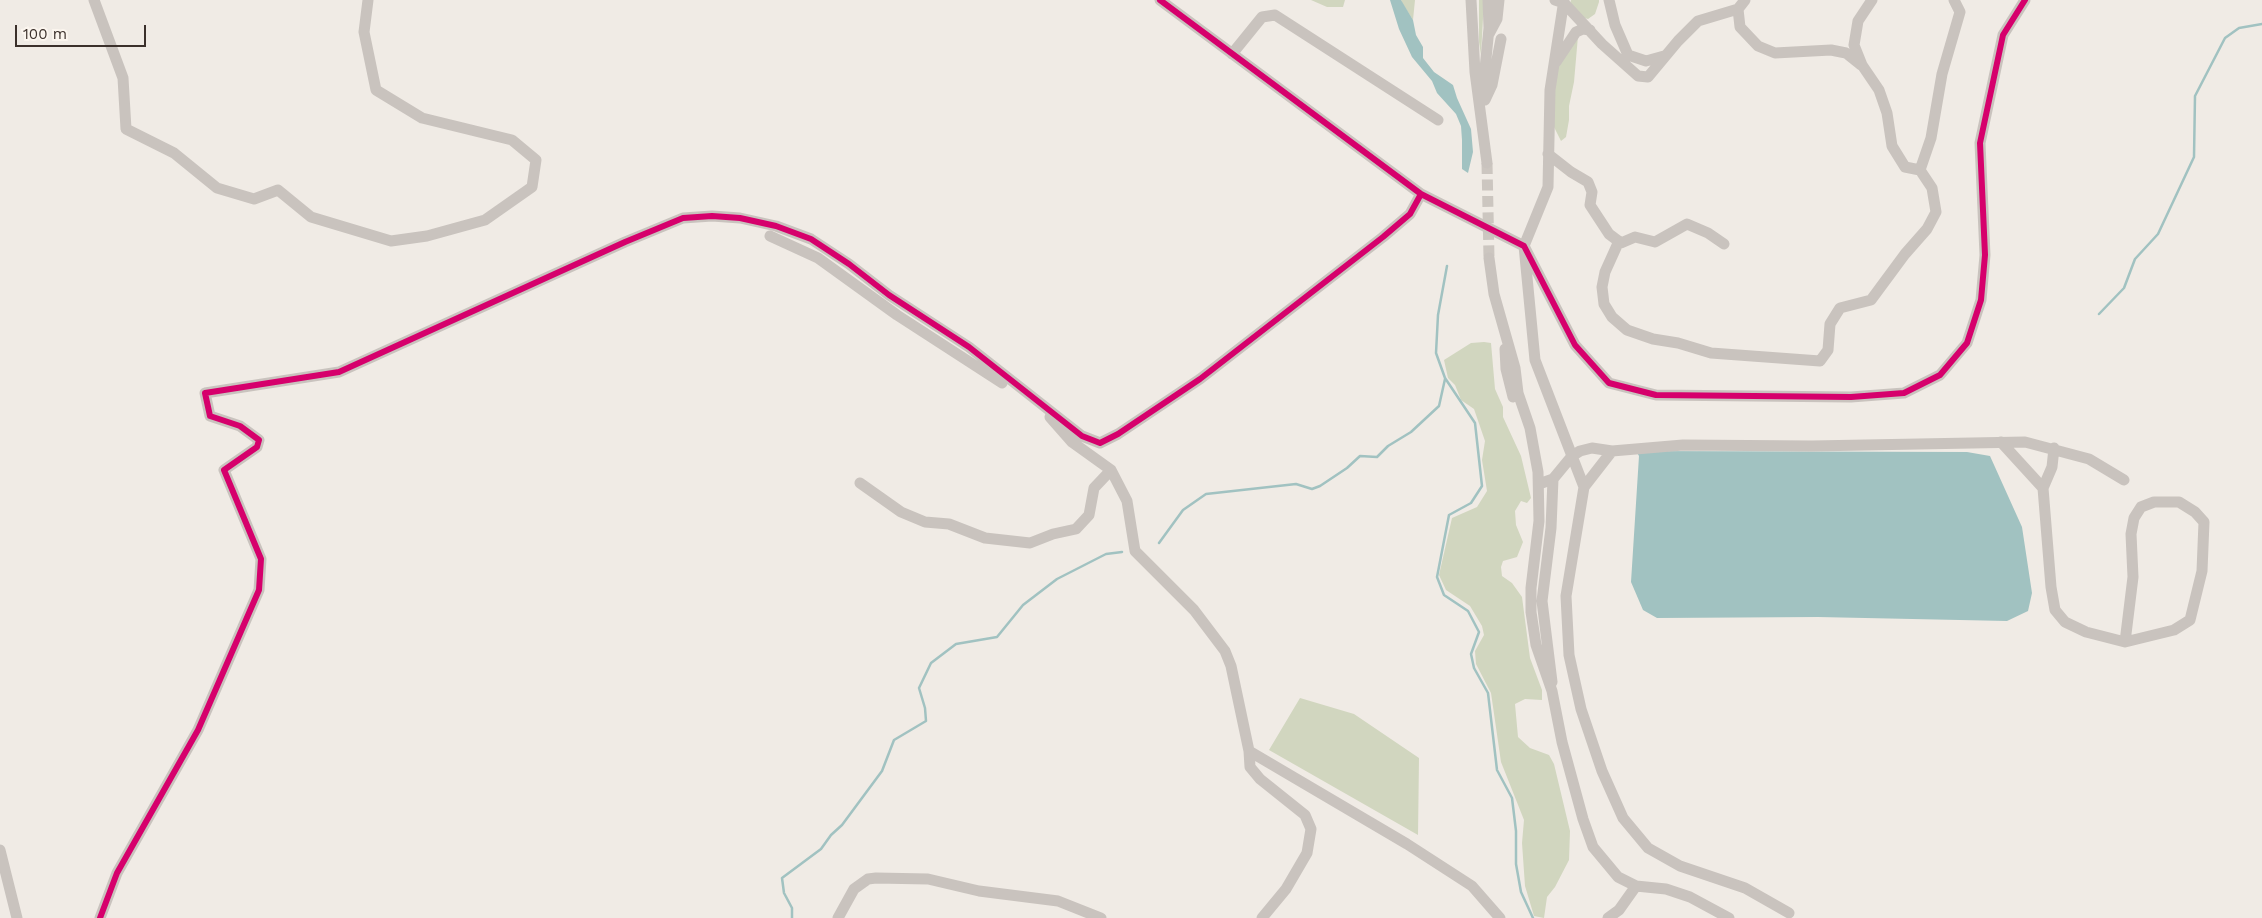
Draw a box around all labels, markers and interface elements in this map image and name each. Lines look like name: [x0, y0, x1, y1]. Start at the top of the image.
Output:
scale bar: [18, 15, 149, 47]
text: 100 m: [23, 25, 67, 43]

